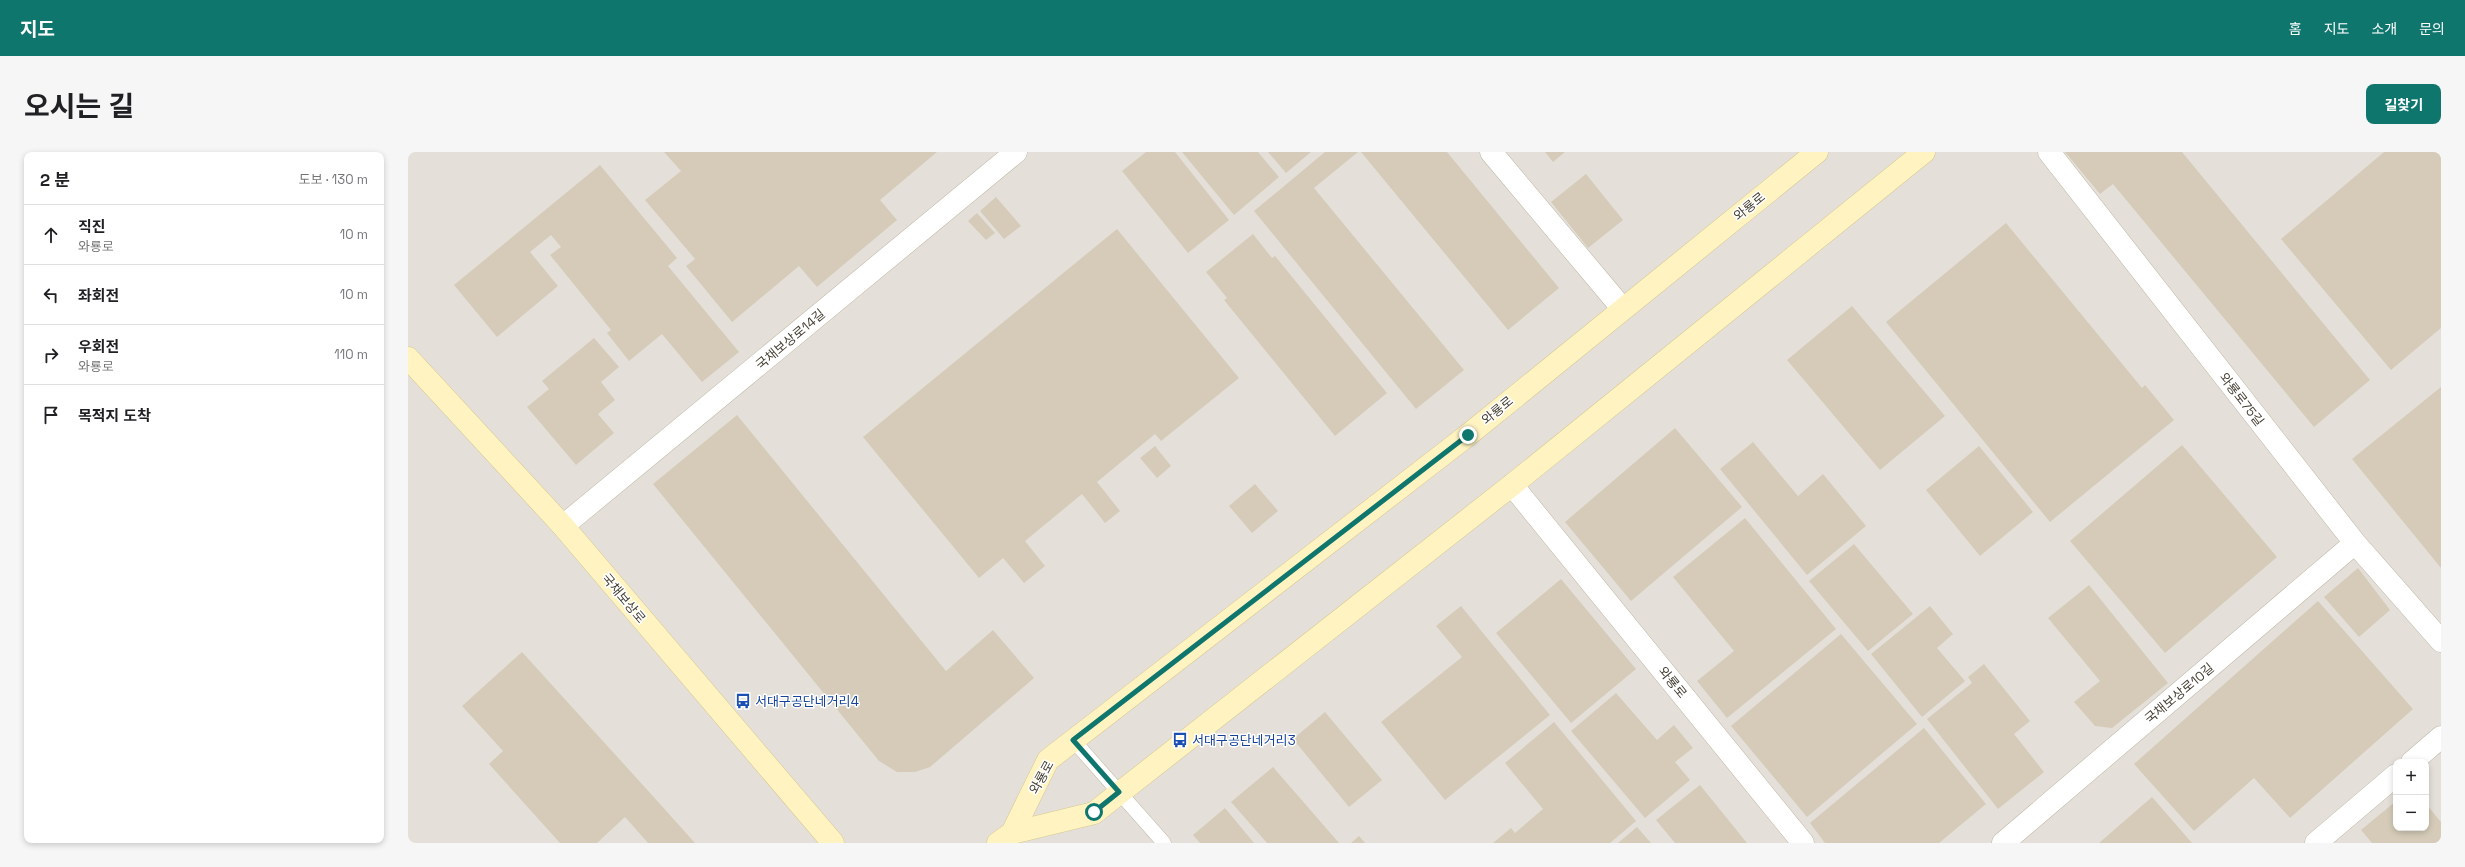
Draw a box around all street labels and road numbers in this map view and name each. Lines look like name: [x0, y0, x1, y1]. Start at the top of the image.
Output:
street label: 와룡로: [1730, 188, 1769, 224]
street label: 국채보상로14길: [752, 305, 828, 373]
street label: 와룡로75길: [2216, 369, 2268, 429]
street label: 와룡로: [1478, 392, 1517, 428]
street label: 국채보상로: [598, 570, 649, 627]
street label: 국채보상로10길: [2141, 659, 2218, 727]
street label: 와룡로: [1655, 663, 1691, 702]
street label: 와룡로: [1025, 757, 1058, 797]

